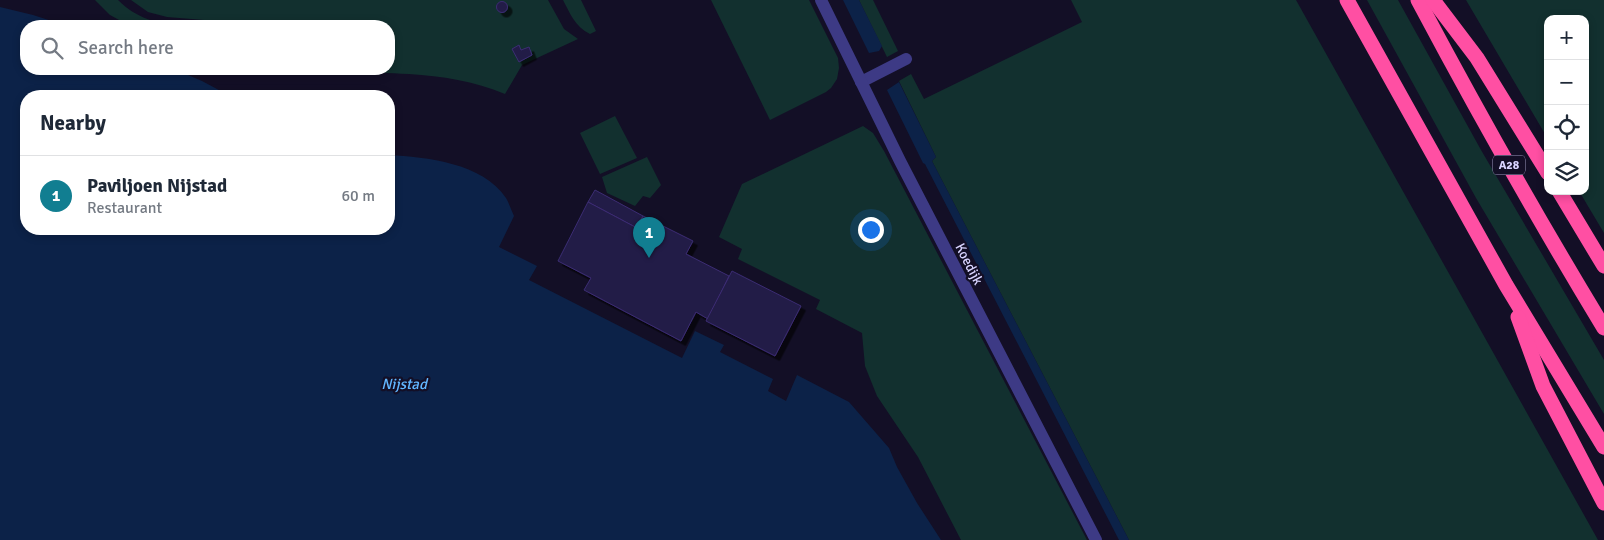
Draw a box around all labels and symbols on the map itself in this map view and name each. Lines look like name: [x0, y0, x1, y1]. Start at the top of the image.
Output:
road number: A28: [1493, 156, 1525, 174]
pin: 1: [633, 217, 665, 258]
your location: [858, 217, 884, 243]
street label: Koedijk: [951, 240, 987, 288]
water label: Nijstad: [381, 375, 429, 393]

